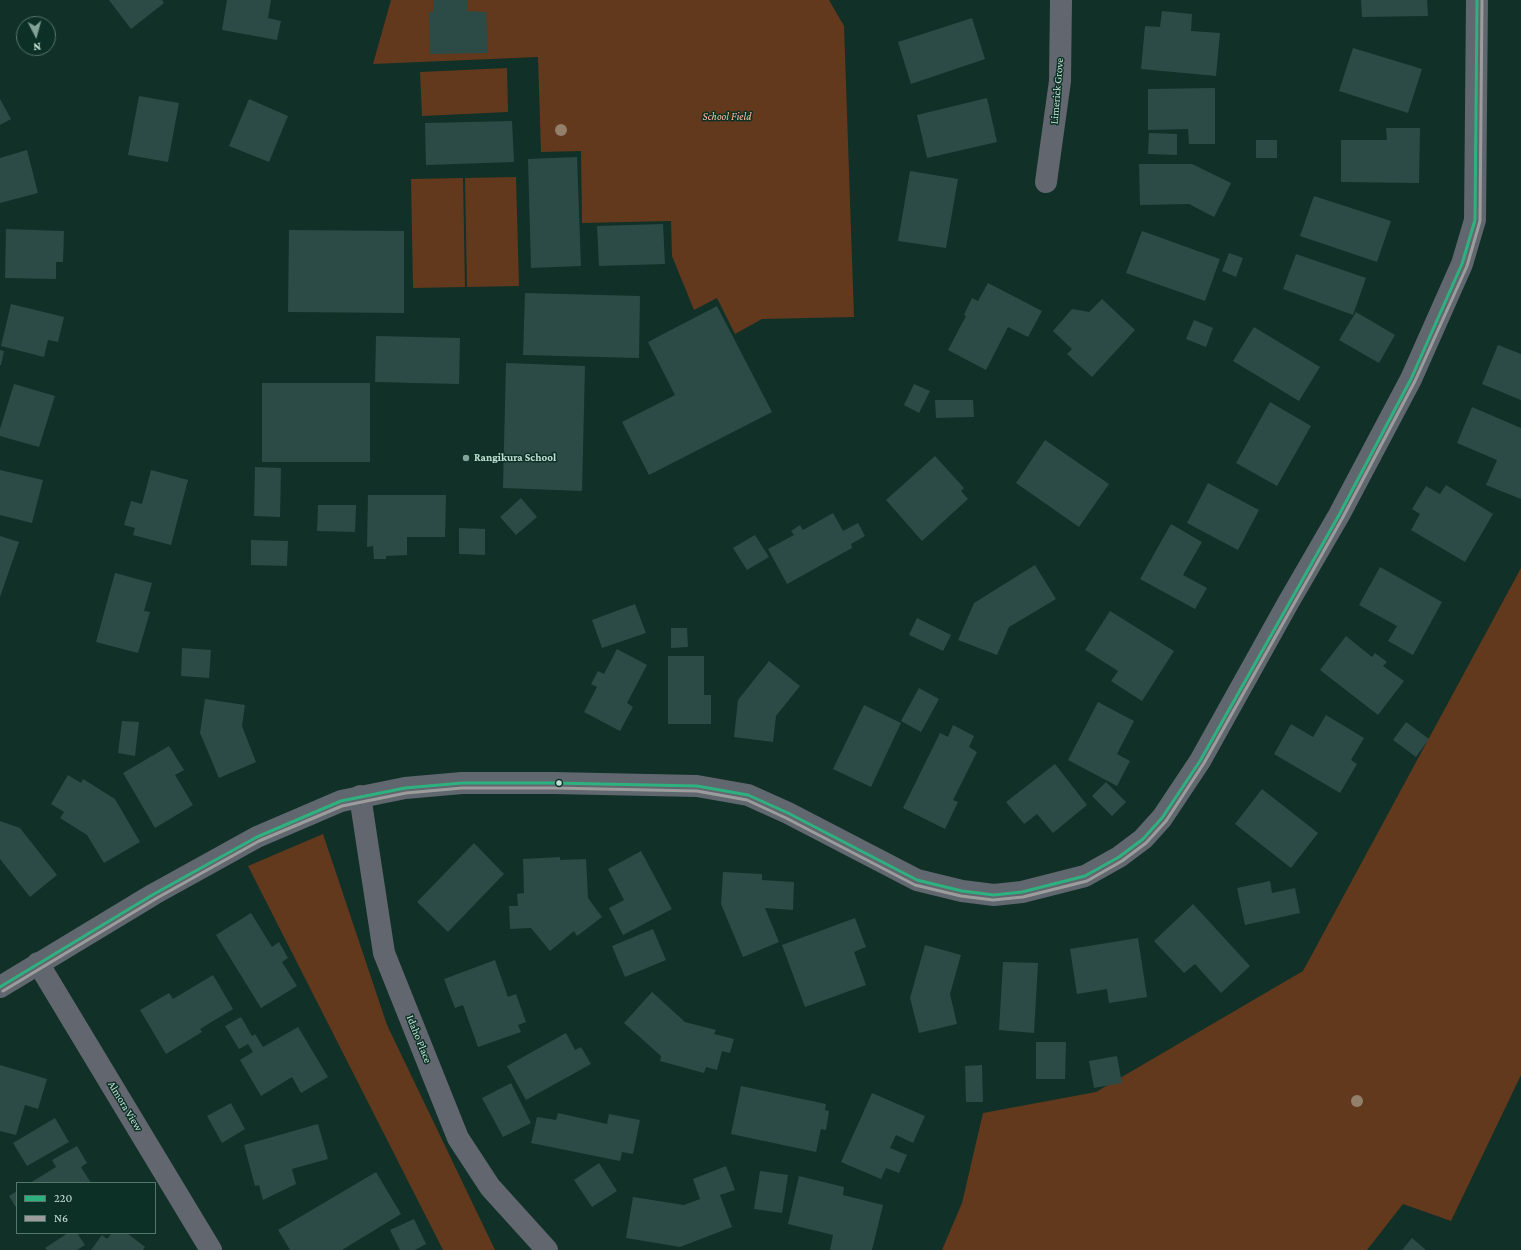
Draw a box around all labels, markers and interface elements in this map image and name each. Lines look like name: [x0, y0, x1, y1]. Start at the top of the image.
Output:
north arrow: [16, 16, 56, 56]
text: N: [33, 41, 42, 53]
street label: Limerick Grove: [1048, 57, 1066, 125]
park label: School Field: [703, 110, 751, 124]
place label: Rangikura School: [474, 451, 556, 465]
marker: Rangikura School: [461, 453, 471, 463]
unlabelled marker: [554, 778, 564, 788]
street label: Idaho Place: [403, 1013, 435, 1065]
street label: Almora View: [105, 1079, 145, 1133]
legend: [16, 1182, 156, 1234]
text: 220: [54, 1191, 72, 1205]
text: N6: [54, 1211, 68, 1225]

